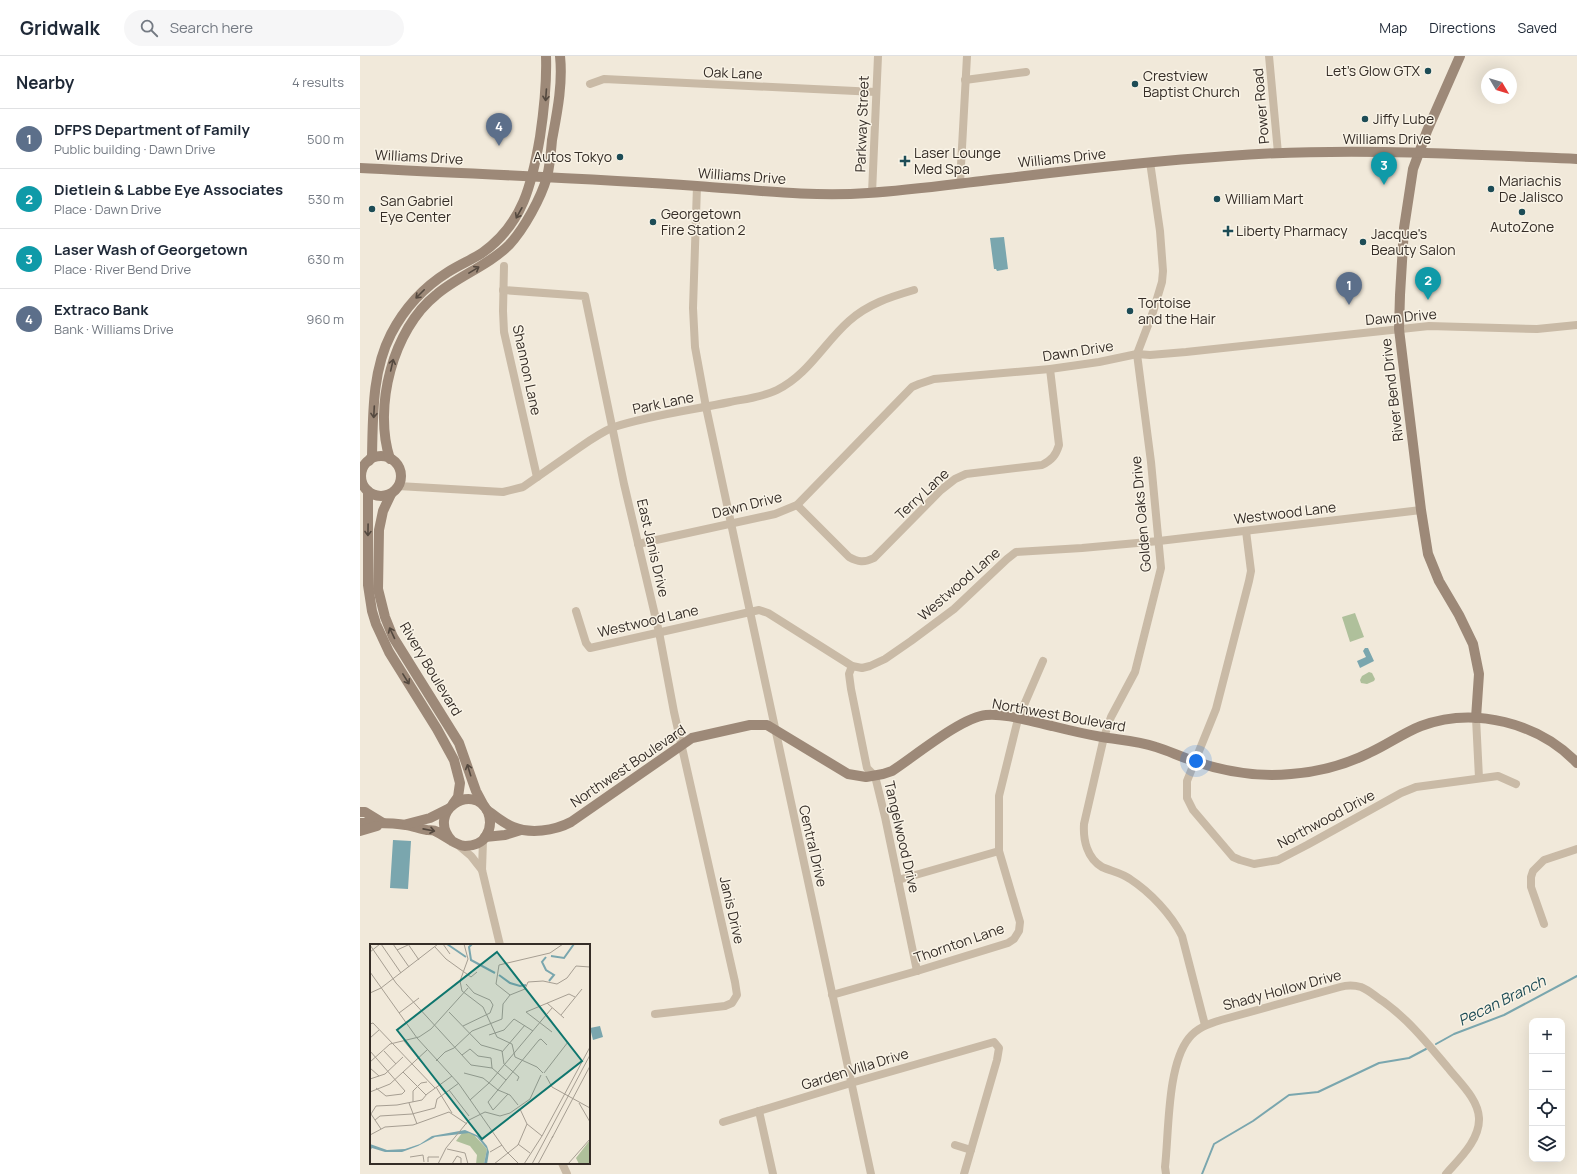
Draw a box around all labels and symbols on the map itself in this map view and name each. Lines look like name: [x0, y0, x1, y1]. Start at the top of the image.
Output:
place label: Let's Glow GTX: [1326, 61, 1421, 80]
street label: Oak Lane: [703, 62, 763, 83]
place label: Crestview Baptist Church: [1143, 66, 1240, 101]
marker: Let's Glow GTX: [1423, 66, 1433, 76]
street label: Power Road: [1248, 67, 1273, 145]
north arrow: [1481, 68, 1517, 104]
street label: Parkway Street: [850, 75, 873, 173]
marker: Crestview Baptist Church: [1130, 79, 1140, 89]
one-way arrow: [542, 88, 549, 101]
place label: Jiffy Lube: [1373, 109, 1434, 128]
pin: 4: [486, 113, 512, 146]
marker: Jiffy Lube: [1360, 114, 1370, 124]
street label: Williams Drive: [1343, 129, 1431, 148]
place label: Laser Lounge Med Spa: [914, 143, 1001, 178]
street label: Williams Drive: [1017, 143, 1107, 172]
street label: Williams Drive: [374, 145, 464, 168]
place label: Autos Tokyo: [533, 147, 612, 166]
marker: Autos Tokyo: [615, 152, 625, 162]
pin: 3: [1371, 152, 1397, 185]
marker: Laser Lounge Med Spa: [899, 155, 911, 167]
street label: Williams Drive: [697, 163, 787, 188]
place label: Mariachis De Jalisco: [1499, 171, 1563, 206]
marker: Mariachis De Jalisco: [1486, 184, 1496, 194]
place label: William Mart: [1225, 189, 1304, 208]
place label: San Gabriel Eye Center: [380, 191, 453, 226]
marker: William Mart: [1212, 194, 1222, 204]
marker: San Gabriel Eye Center: [367, 204, 377, 214]
place label: Georgetown Fire Station 2: [661, 204, 745, 239]
one-way arrow: [514, 206, 522, 218]
marker: AutoZone: [1517, 207, 1527, 217]
marker: Georgetown Fire Station 2: [648, 217, 658, 227]
place label: AutoZone: [1490, 217, 1554, 236]
place label: Liberty Pharmacy: [1236, 221, 1348, 240]
place label: Jacque's Beauty Salon: [1371, 224, 1456, 259]
marker: Liberty Pharmacy: [1223, 226, 1233, 236]
marker: Jacque's Beauty Salon: [1358, 237, 1368, 247]
one-way arrow: [468, 265, 480, 273]
pin: 2: [1415, 267, 1441, 300]
pin: 1: [1336, 272, 1362, 305]
one-way arrow: [415, 289, 425, 299]
place label: Tortoise and the Hair: [1138, 293, 1216, 328]
street label: Dawn Drive: [1365, 304, 1437, 329]
marker: Tortoise and the Hair: [1125, 306, 1135, 316]
street label: Shannon Lane: [509, 323, 546, 417]
street label: Dawn Drive: [1041, 336, 1115, 365]
street label: River Bend Drive: [1376, 337, 1407, 443]
one-way arrow: [389, 359, 397, 372]
street label: Park Lane: [631, 387, 695, 418]
one-way arrow: [370, 405, 378, 418]
street label: Golden Oaks Drive: [1126, 455, 1155, 573]
street label: Terry Lane: [891, 464, 953, 523]
street label: Dawn Drive: [710, 487, 784, 522]
street label: East Janis Drive: [633, 497, 674, 599]
street label: Westwood Lane: [1233, 497, 1337, 528]
one-way arrow: [364, 523, 372, 536]
street label: Westwood Lane: [914, 543, 1004, 625]
street label: Westwood Lane: [596, 600, 700, 641]
street label: Rivery Boulevard: [396, 618, 467, 719]
one-way arrow: [388, 627, 395, 639]
one-way arrow: [403, 673, 411, 685]
street label: Northwest Boulevard: [991, 693, 1127, 736]
street label: Northwest Boulevard: [566, 720, 689, 811]
your location: [1186, 751, 1206, 771]
one-way arrow: [465, 764, 472, 777]
street label: Tangelwood Drive: [880, 779, 925, 895]
street label: Northwood Drive: [1274, 785, 1378, 852]
street label: Central Drive: [795, 803, 832, 889]
one-way arrow: [423, 826, 436, 834]
street label: Janis Drive: [715, 874, 749, 946]
street label: Thornton Lane: [911, 918, 1007, 967]
inset map: [370, 944, 590, 1164]
street label: Shady Hollow Drive: [1221, 965, 1343, 1014]
water label: Pecan Branch: [1454, 970, 1550, 1031]
street label: Garden Villa Drive: [799, 1043, 911, 1094]

